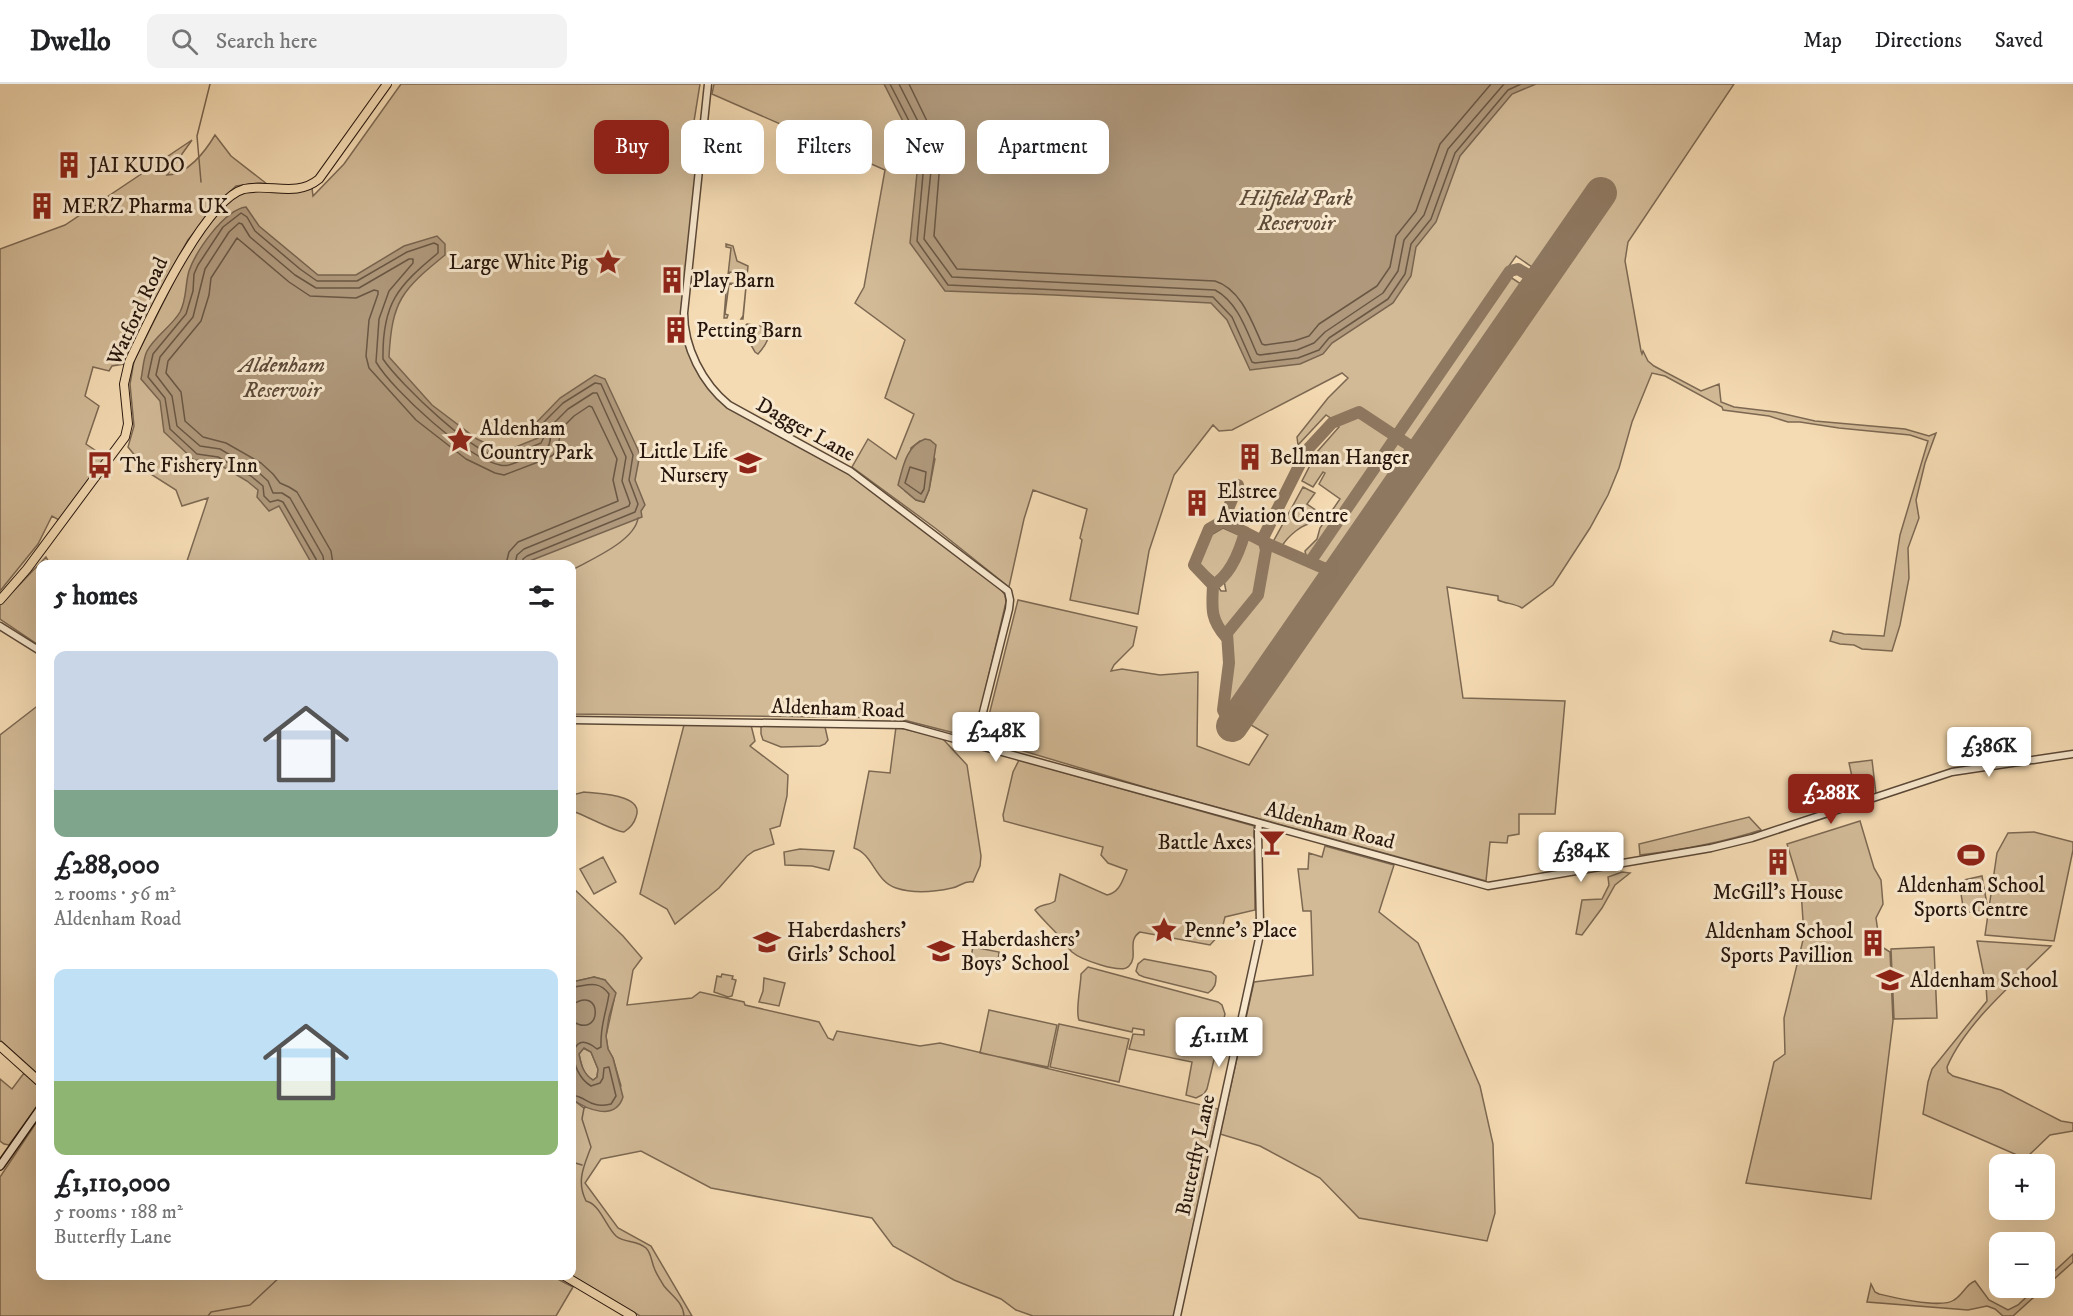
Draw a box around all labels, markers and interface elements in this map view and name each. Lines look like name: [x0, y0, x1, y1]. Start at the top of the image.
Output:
search box: [147, 14, 567, 68]
text: Dwello: [30, 24, 111, 59]
icon: search: [168, 25, 201, 58]
text: Search here: [216, 28, 317, 55]
text: Map: [1803, 28, 1842, 54]
text: Directions: [1875, 28, 1962, 54]
text: Saved: [1995, 28, 2043, 54]
chip: Buy: [594, 120, 669, 174]
chip: Rent: [681, 120, 764, 174]
chip: Filters: [776, 120, 872, 174]
chip: New: [884, 120, 965, 174]
chip: Apartment: [977, 120, 1109, 174]
building icon: JAI KUDO: [54, 150, 84, 180]
place label: JAI KUDO: [87, 153, 185, 179]
water label: Hilfield Park Reservoir: [1238, 185, 1353, 237]
building icon: MERZ Pharma UK: [27, 191, 57, 221]
place label: MERZ Pharma UK: [62, 194, 228, 220]
place icon: Large White Pig: [593, 247, 623, 277]
place label: Large White Pig: [449, 250, 589, 276]
street label: Watford Road: [101, 253, 175, 371]
building icon: Play Barn: [657, 265, 687, 295]
place label: Play Barn: [692, 268, 775, 294]
building icon: Petting Barn: [661, 315, 691, 345]
place label: Petting Barn: [696, 318, 802, 344]
water label: Aldenham Reservoir: [236, 352, 325, 404]
street label: Dagger Lane: [751, 392, 860, 468]
place label: Aldenham Country Park: [480, 416, 594, 466]
place icon: Aldenham Country Park: [445, 425, 475, 455]
place label: Little Life Nursery: [639, 439, 729, 489]
building icon: Bellman Hanger: [1235, 442, 1265, 472]
place label: Bellman Hanger: [1270, 445, 1409, 471]
school or university icon: Little Life Nursery: [733, 448, 763, 478]
bus stop icon: The Fishery Inn: [85, 450, 115, 480]
place label: The Fishery Inn: [120, 453, 258, 479]
place label: Elstree Aviation Centre: [1217, 479, 1348, 529]
building icon: Elstree Aviation Centre: [1182, 488, 1212, 518]
text: 5 homes: [54, 580, 138, 613]
icon: filters: [525, 580, 558, 613]
icon: home: [252, 690, 360, 798]
street label: Aldenham Road: [771, 694, 906, 724]
pin: £248K: [954, 712, 1038, 763]
text: £248K: [966, 719, 1026, 744]
pin: £386K: [1947, 727, 2031, 778]
text: £386K: [1961, 734, 2017, 759]
pin: £288K: [1789, 774, 1873, 825]
text: £288K: [1802, 781, 1860, 806]
street label: Aldenham Road: [1262, 796, 1398, 856]
bar icon: Battle Axes: [1257, 827, 1287, 857]
place label: Battle Axes: [1158, 830, 1252, 856]
pin: £384K: [1539, 832, 1623, 883]
text: £384K: [1553, 839, 1609, 864]
sports icon: Aldenham School Sports Centre: [1956, 840, 1986, 870]
building icon: McGill's House: [1763, 847, 1793, 877]
text: £288,000: [54, 849, 160, 882]
place label: Aldenham School Sports Centre: [1897, 873, 2046, 923]
place label: McGill's House: [1713, 880, 1844, 906]
text: 2 rooms · 56 m²: [54, 882, 176, 907]
text: Aldenham Road: [54, 907, 181, 932]
place icon: Penne's Place: [1149, 915, 1179, 945]
place label: Haberdashers' Girls' School: [787, 918, 906, 968]
place label: Penne's Place: [1184, 918, 1297, 944]
place label: Aldenham School Sports Pavillion: [1705, 919, 1854, 969]
school or university icon: Haberdashers' Girls' School: [752, 927, 782, 957]
place label: Haberdashers' Boys' School: [961, 927, 1080, 977]
building icon: Aldenham School Sports Pavillion: [1858, 928, 1888, 958]
school or university icon: Haberdashers' Boys' School: [926, 936, 956, 966]
school or university icon: Aldenham School: [1875, 965, 1905, 995]
place label: Aldenham School: [1910, 968, 2058, 994]
icon: home: [252, 1008, 360, 1116]
pin: £1.11M: [1170, 1017, 1268, 1068]
text: £1.11M: [1190, 1024, 1248, 1049]
street label: Butterfly Lane: [1170, 1092, 1222, 1218]
map controls: [1989, 1154, 2055, 1298]
button: +: [1989, 1154, 2055, 1220]
text: £1,110,000: [54, 1167, 171, 1200]
text: 5 rooms · 188 m²: [54, 1200, 183, 1225]
text: Butterfly Lane: [54, 1225, 172, 1250]
button: −: [1989, 1232, 2055, 1298]

